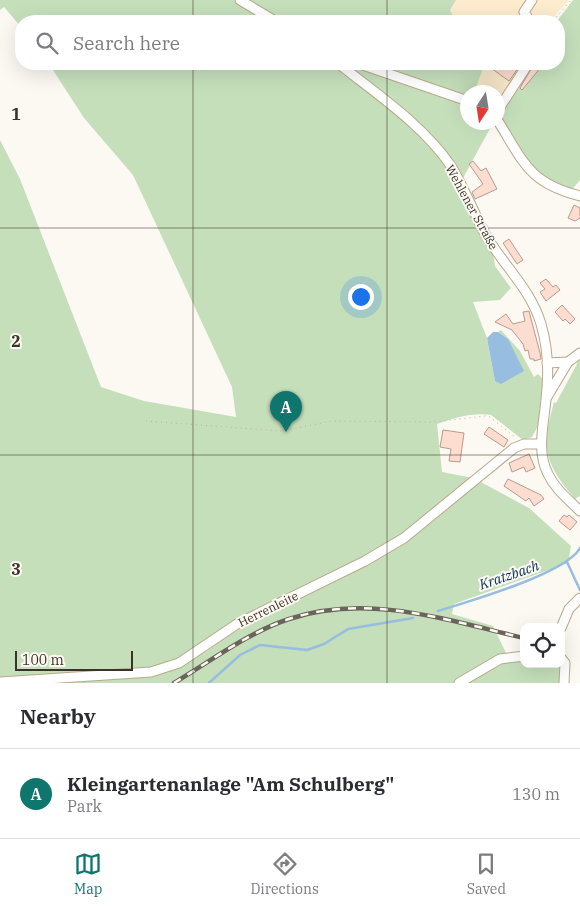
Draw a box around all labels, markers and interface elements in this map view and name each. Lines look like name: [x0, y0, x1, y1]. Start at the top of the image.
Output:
search box: [15, 15, 565, 70]
icon: search: [33, 29, 61, 57]
text: Search here: [73, 31, 180, 55]
north arrow: [460, 85, 505, 130]
text: 1: [11, 104, 21, 124]
street label: Wehlener Straße: [443, 162, 501, 252]
your location: [348, 284, 374, 310]
text: 2: [11, 331, 21, 351]
pin: A: [270, 391, 302, 432]
water label: Kratzbach: [476, 556, 542, 594]
text: 3: [11, 559, 21, 579]
street label: Herrenleite: [235, 588, 301, 630]
map controls: [520, 623, 565, 668]
button: locate: [520, 623, 565, 668]
scale bar: [15, 648, 132, 671]
text: 100 m: [22, 651, 64, 669]
text: Nearby: [20, 702, 96, 730]
text: Kleingartenanlage "Am Schulberg": [67, 772, 394, 796]
text: A: [30, 784, 42, 804]
text: 130 m: [512, 784, 560, 804]
text: Park: [67, 796, 102, 816]
tab: Map: [74, 850, 102, 898]
tab: Directions: [250, 850, 319, 898]
tab: Saved: [467, 850, 506, 898]

